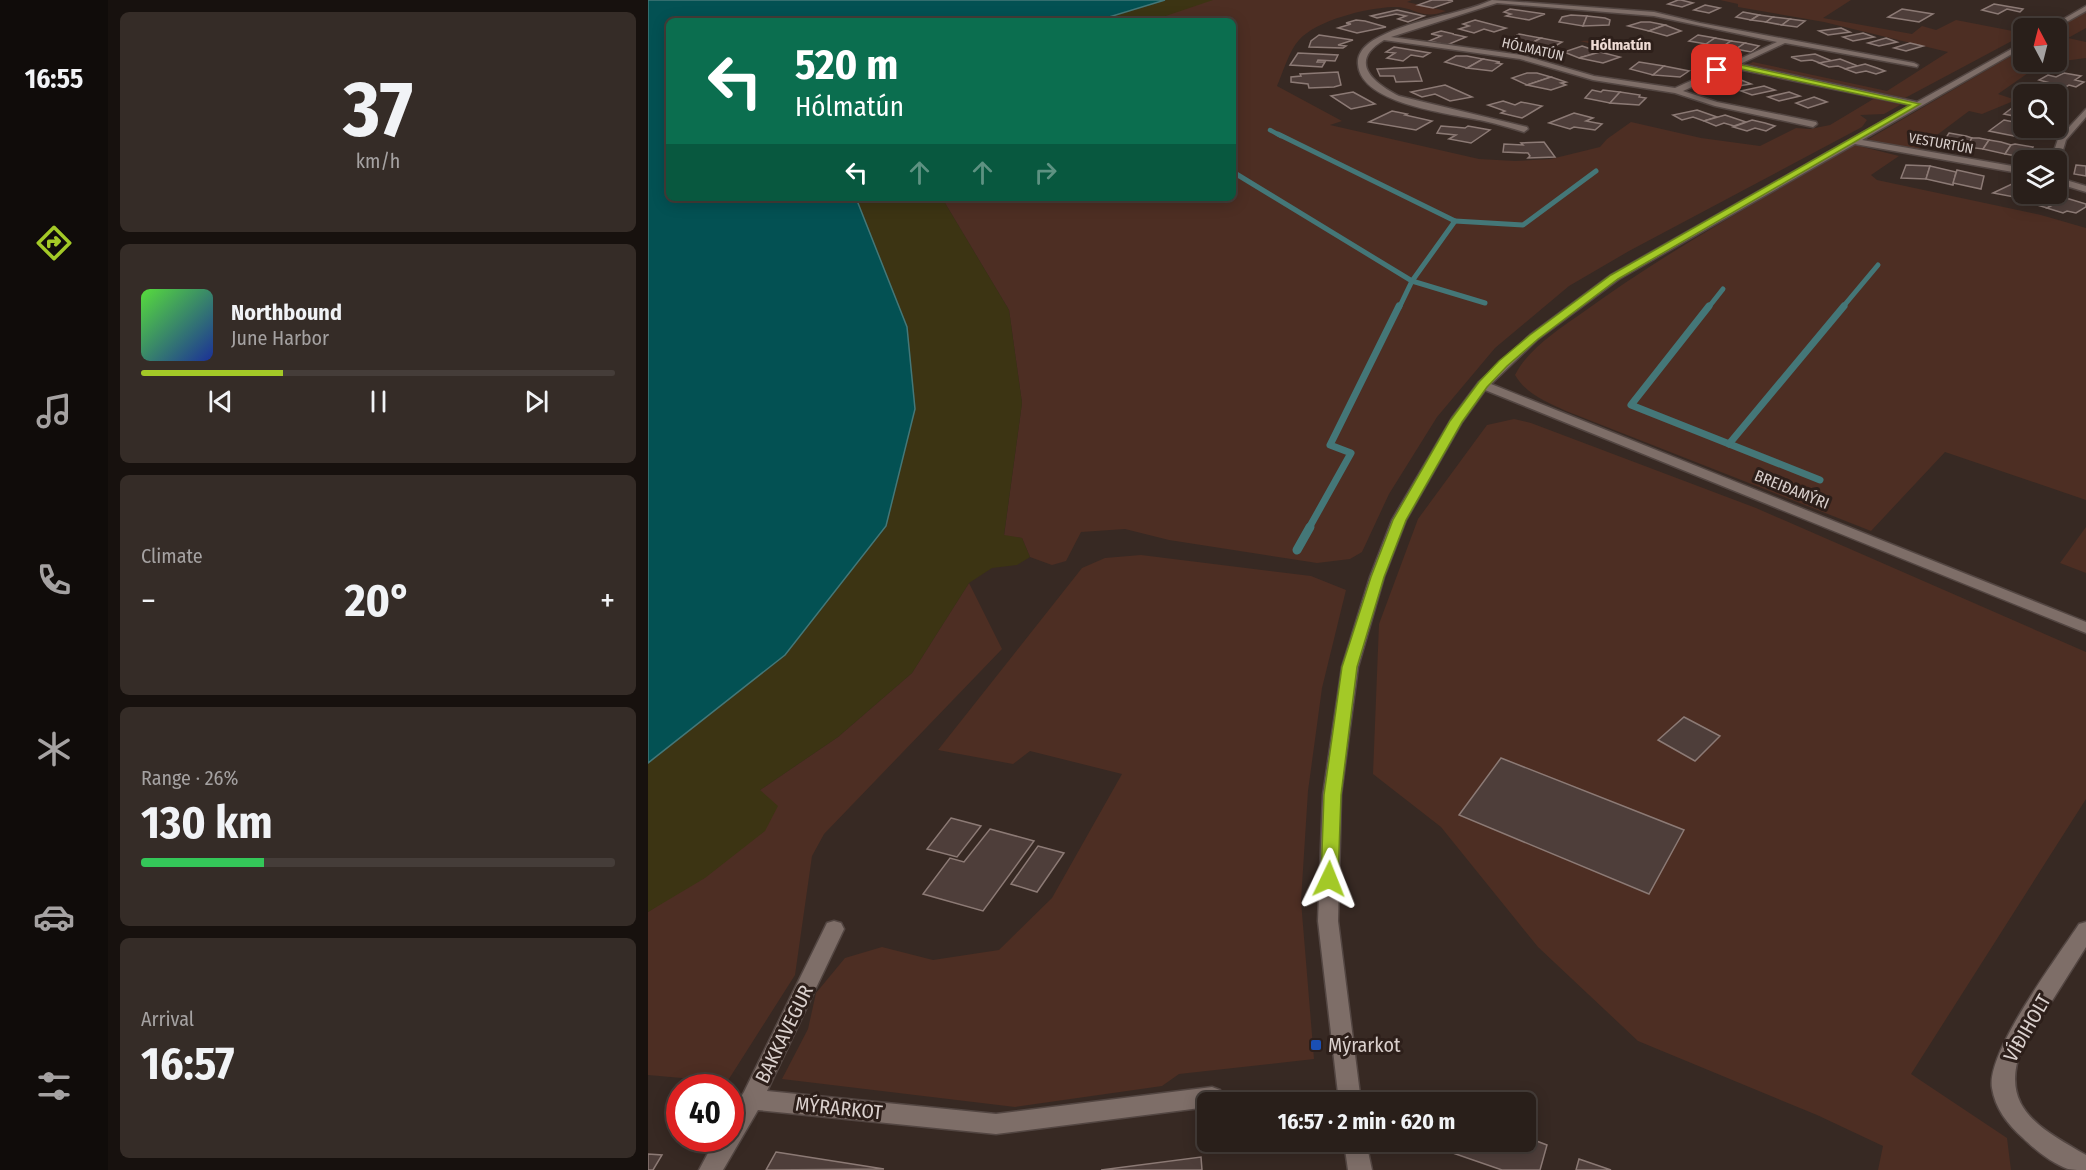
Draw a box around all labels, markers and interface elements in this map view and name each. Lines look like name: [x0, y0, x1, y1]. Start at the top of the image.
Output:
north arrow: [2013, 18, 2067, 72]
map controls: [2013, 18, 2067, 204]
street label: HÓLMATÚN: [1500, 33, 1566, 65]
district label: Hólmatún: [1591, 36, 1652, 54]
text: 520 m: [795, 40, 898, 90]
icon: left: [696, 42, 774, 120]
pin: [1691, 44, 1742, 95]
icon: arrive: [1700, 53, 1733, 86]
text: 16:55: [25, 63, 83, 95]
text: 37: [343, 63, 413, 157]
button: search: [2013, 84, 2067, 138]
text: Hólmatún: [795, 91, 904, 123]
street label: VESTURTÚN: [1907, 128, 1975, 158]
text: km/h: [356, 149, 400, 173]
button: layers: [2013, 150, 2067, 204]
icon: left: [840, 156, 873, 189]
icon: ahead: [903, 156, 936, 189]
icon: ahead: [966, 156, 999, 189]
icon: right: [1029, 156, 1062, 189]
icon: directions: [33, 222, 75, 264]
text: Northbound: [231, 299, 342, 326]
text: June Harbor: [231, 326, 329, 350]
icon: previous: [204, 385, 237, 418]
icon: pause: [362, 385, 395, 418]
icon: next: [520, 385, 553, 418]
icon: music: [33, 390, 75, 432]
street label: BREIÐAMÝRI: [1752, 466, 1832, 513]
text: Climate: [141, 544, 203, 568]
icon: phone: [33, 559, 75, 601]
text: 20°: [345, 574, 411, 628]
text: −: [141, 581, 156, 621]
text: +: [600, 581, 615, 621]
icon: climate: [33, 728, 75, 770]
text: Range · 26%: [141, 766, 238, 790]
text: 130 km: [141, 796, 273, 850]
position arrow: [1297, 847, 1361, 911]
icon: car: [33, 896, 75, 938]
street label: BAKKAVEGUR: [750, 981, 818, 1087]
street label: VÍÐIHOLT: [1998, 989, 2056, 1066]
text: Arrival: [141, 1007, 194, 1031]
place label: Mýrarkot: [1328, 1033, 1401, 1057]
text: 16:57: [141, 1037, 234, 1091]
marker: Mýrarkot: [1309, 1038, 1323, 1052]
icon: filters: [33, 1065, 75, 1107]
speed limit sign: 40: [666, 1074, 744, 1152]
street label: MÝRARKOT: [794, 1091, 885, 1125]
text: 16:57 · 2 min · 620 m: [1278, 1108, 1455, 1135]

